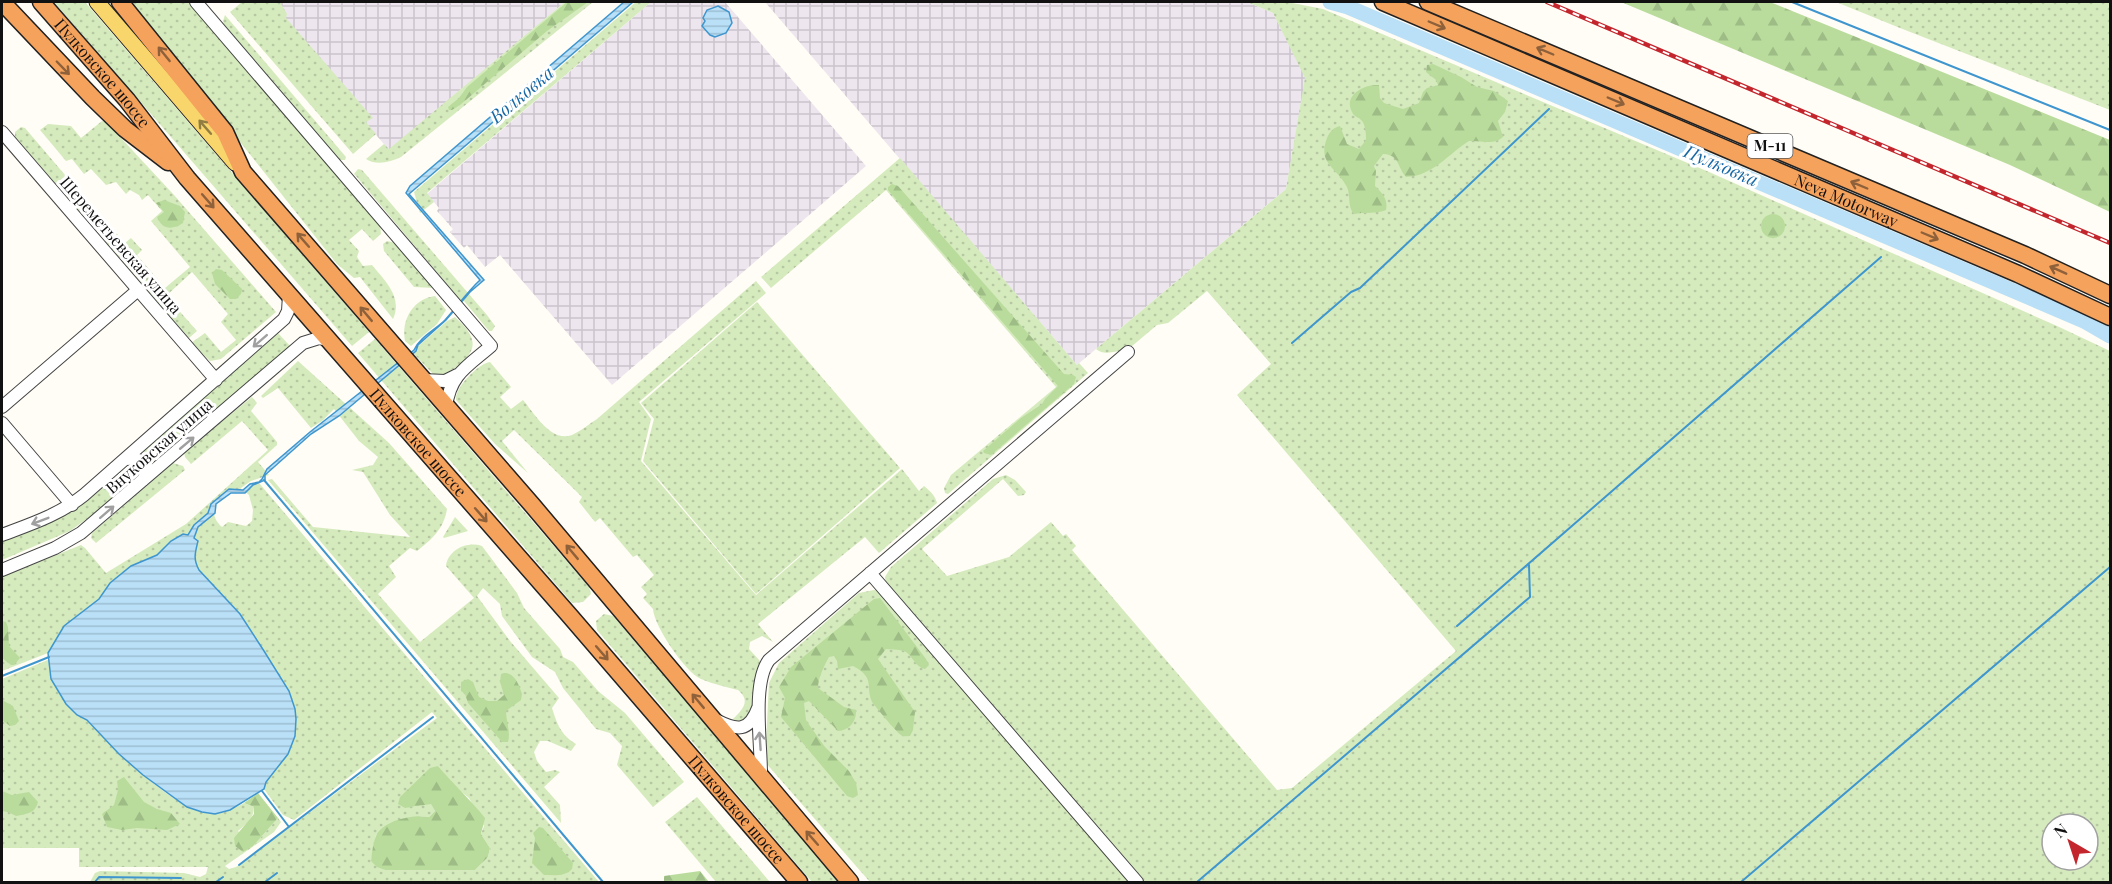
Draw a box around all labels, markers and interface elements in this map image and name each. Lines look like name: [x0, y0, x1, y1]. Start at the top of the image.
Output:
street label: Пулковское шоссе: [50, 14, 155, 132]
one-way arrow: [1427, 19, 1445, 31]
one-way arrow: [1536, 45, 1554, 56]
one-way arrow: [158, 46, 171, 62]
one-way arrow: [56, 60, 71, 75]
water label: Волковка: [483, 60, 558, 129]
one-way arrow: [1606, 96, 1624, 107]
one-way arrow: [198, 120, 212, 135]
road number: М-11: [1748, 134, 1792, 158]
water label: Пулковка: [1680, 138, 1762, 191]
street label: Neva Motorway: [1791, 169, 1902, 231]
street label: Шереметьевская улица: [56, 172, 187, 318]
one-way arrow: [1851, 178, 1869, 190]
one-way arrow: [201, 193, 215, 208]
one-way arrow: [1920, 231, 1939, 242]
one-way arrow: [296, 233, 310, 248]
one-way arrow: [2049, 264, 2067, 275]
one-way arrow: [359, 307, 373, 322]
one-way arrow: [252, 334, 267, 348]
street label: Пулковское шоссе: [365, 383, 472, 501]
street label: Внуковская улица: [101, 393, 216, 498]
one-way arrow: [179, 436, 194, 450]
one-way arrow: [99, 505, 114, 519]
one-way arrow: [474, 507, 488, 522]
one-way arrow: [31, 516, 50, 527]
one-way arrow: [566, 544, 579, 560]
one-way arrow: [595, 645, 609, 660]
one-way arrow: [692, 693, 705, 709]
one-way arrow: [754, 732, 765, 752]
street label: Пулковское шоссе: [684, 750, 790, 868]
north arrow: [2040, 812, 2100, 872]
text: N: [2049, 818, 2072, 842]
one-way arrow: [805, 831, 819, 846]

